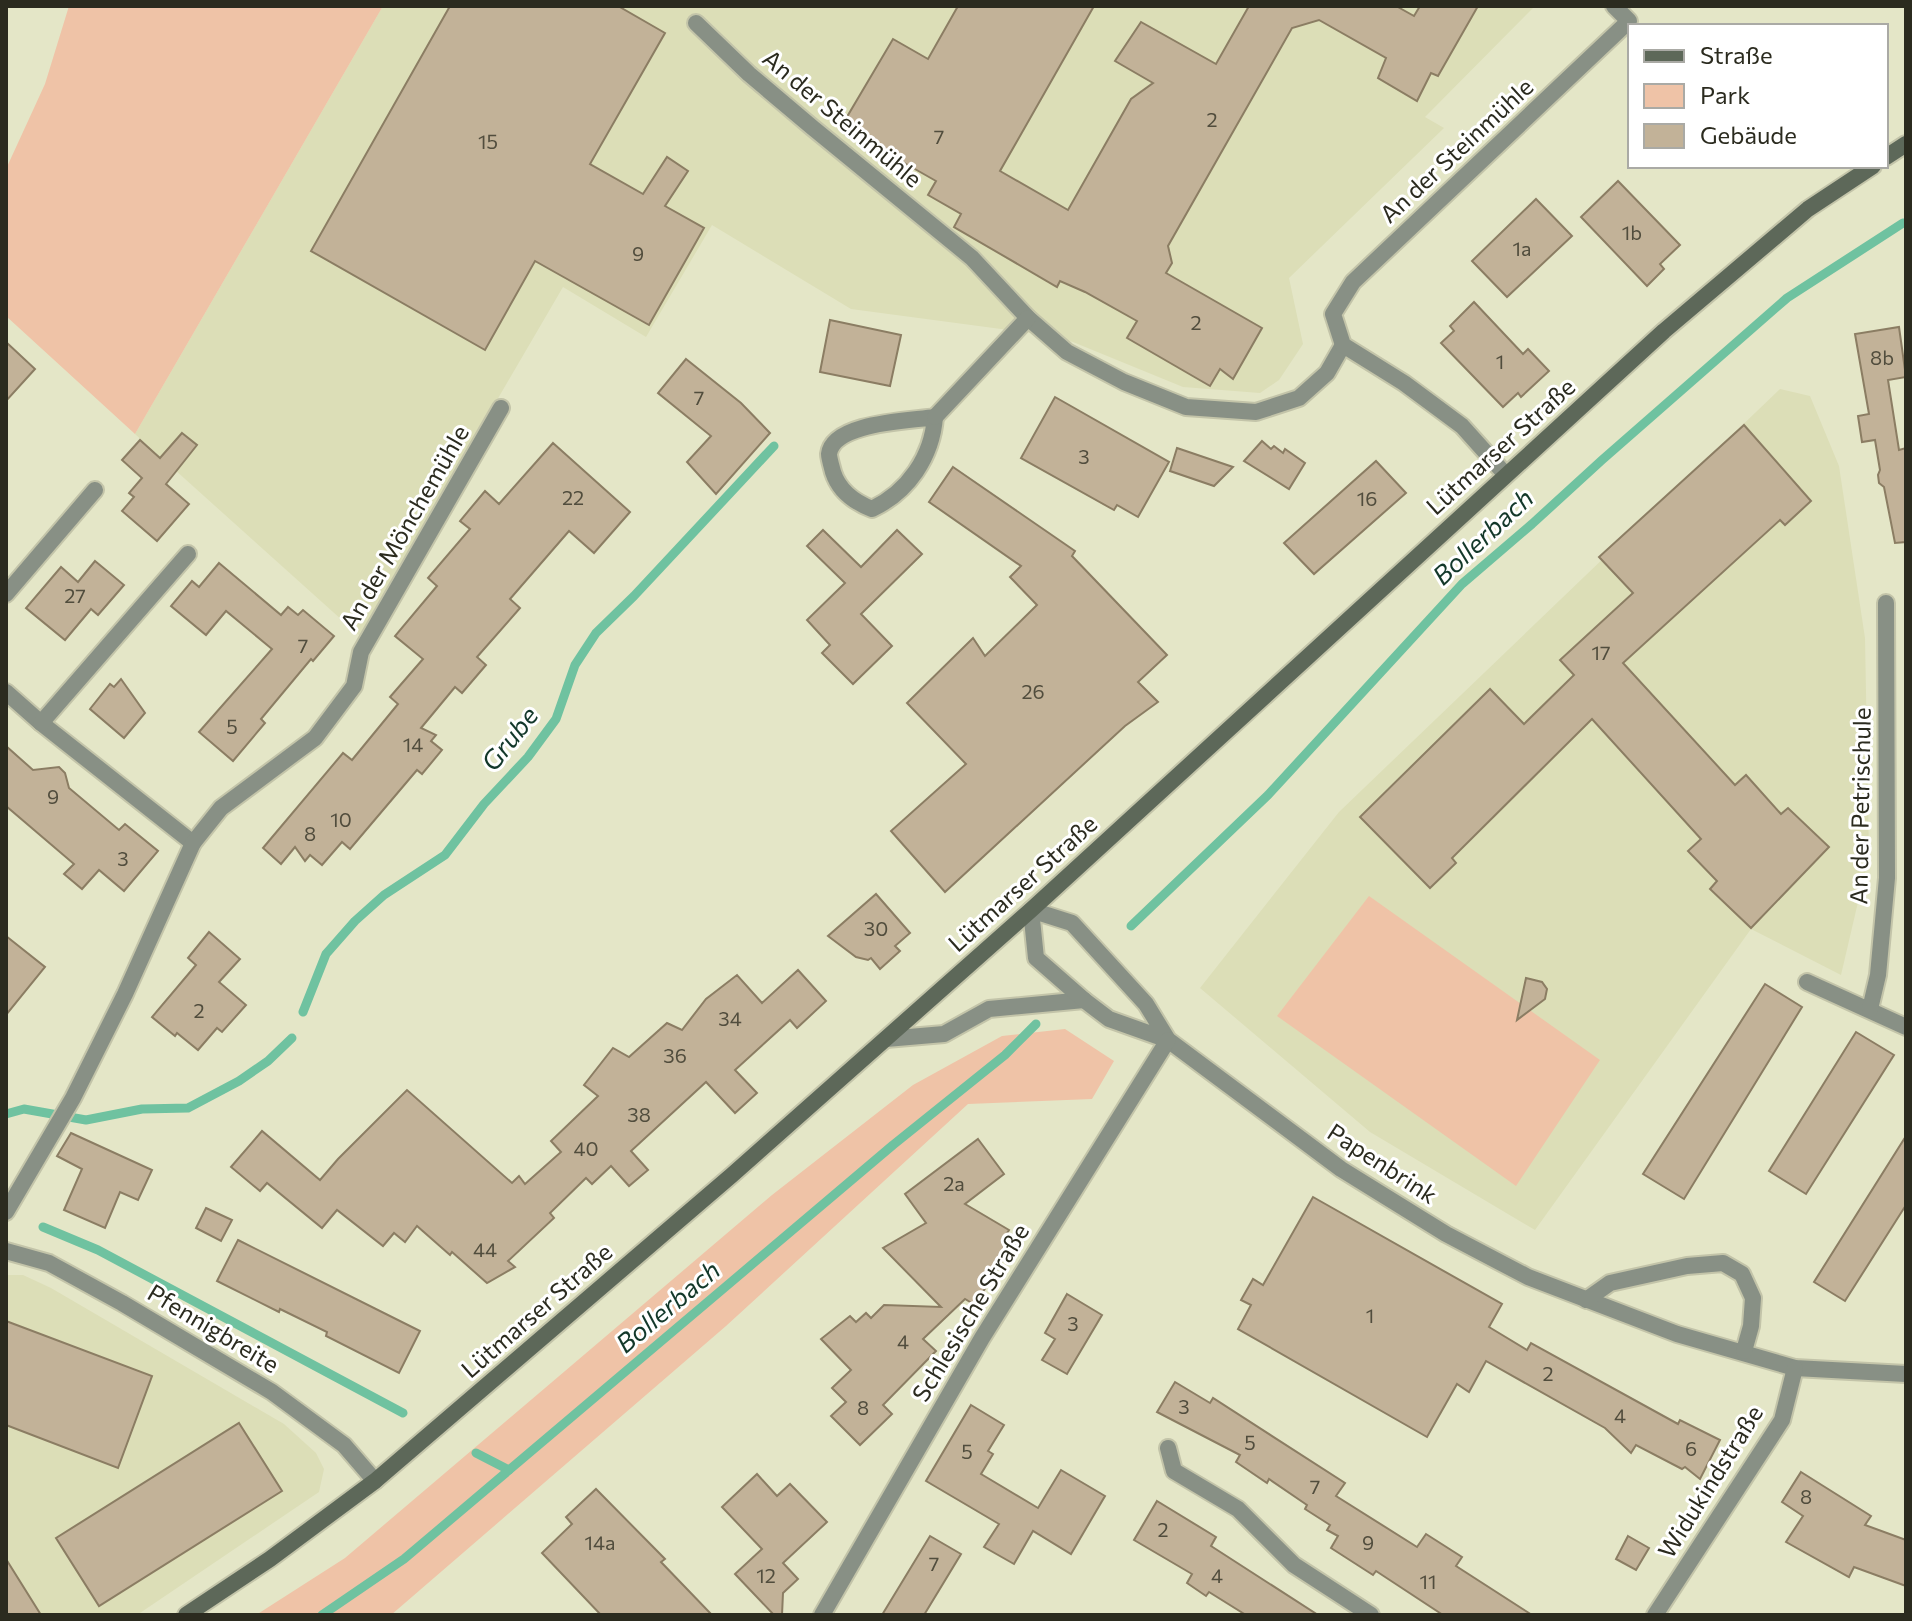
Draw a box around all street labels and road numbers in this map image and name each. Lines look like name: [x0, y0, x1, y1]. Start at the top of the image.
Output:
street label: An der Steinmühle: [758, 43, 928, 193]
street label: An der Steinmühle: [1373, 72, 1538, 228]
street label: Lütmarser Straße: [1420, 371, 1580, 520]
street label: An der Mönchemühle: [333, 420, 474, 635]
street label: An der Petrischule: [1843, 707, 1876, 905]
street label: Lütmarser Straße: [942, 808, 1102, 957]
street label: Papenbrink: [1323, 1117, 1443, 1209]
street label: Schlesische Straße: [905, 1218, 1034, 1406]
street label: Lütmarser Straße: [455, 1237, 617, 1383]
street label: Pfennigbreite: [143, 1277, 285, 1378]
street label: Widukindstraße: [1651, 1400, 1768, 1563]

